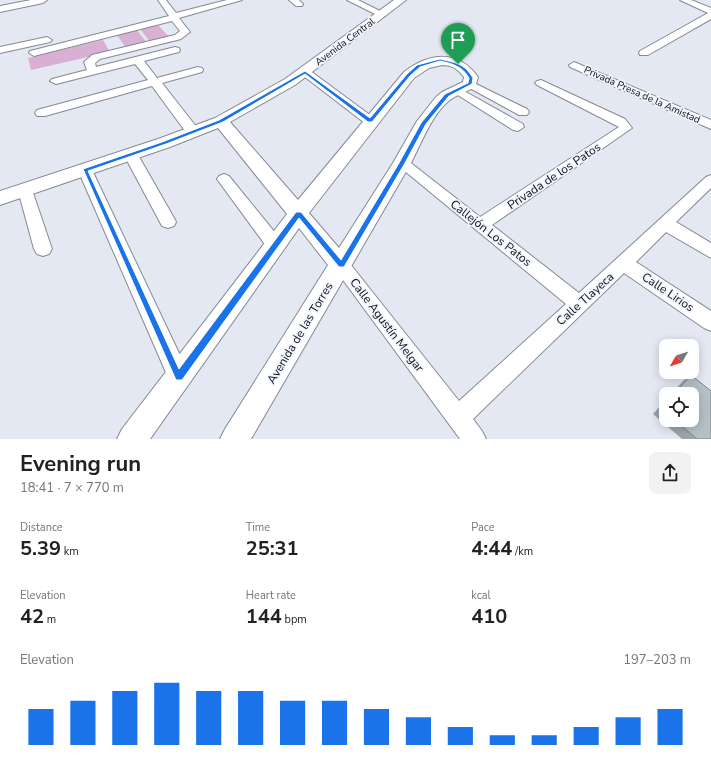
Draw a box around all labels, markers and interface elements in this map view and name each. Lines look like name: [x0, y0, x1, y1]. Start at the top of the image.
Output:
street label: Avenida Central: [312, 15, 378, 69]
pin: [441, 23, 475, 64]
icon: arrive: [447, 29, 469, 51]
street label: Privada Presa de la Amistad: [582, 63, 703, 127]
street label: Privada de los Patos: [504, 139, 604, 213]
street label: Callejón Los Patos: [447, 196, 535, 270]
street label: Calle Tlayeca: [553, 269, 617, 329]
street label: Calle Lirios: [639, 269, 697, 315]
street label: Calle Agustín Melgar: [346, 275, 428, 376]
street label: Avenida de las Torres: [263, 279, 337, 387]
north arrow: [659, 339, 699, 379]
map controls: [659, 339, 699, 427]
button: locate: [659, 387, 699, 427]
text: Evening run: [20, 449, 141, 479]
button: share: [649, 452, 691, 494]
text: 18:41 · 7 × 770 m: [20, 479, 124, 497]
text: Distance: [20, 520, 63, 535]
text: Time: [246, 520, 270, 535]
text: Pace: [471, 520, 495, 535]
text: 5.39: [20, 535, 61, 562]
text: 25:31: [246, 535, 299, 562]
text: 4:44: [471, 535, 512, 562]
text: km: [61, 544, 79, 559]
text: /km: [512, 544, 533, 559]
text: Elevation: [20, 588, 66, 603]
text: Heart rate: [246, 588, 296, 603]
text: kcal: [471, 588, 491, 603]
text: 42: [20, 603, 44, 630]
text: 144: [246, 603, 282, 630]
text: 410: [471, 603, 507, 630]
text: m: [44, 612, 56, 627]
text: bpm: [282, 612, 307, 627]
text: Elevation: [20, 651, 74, 669]
text: 197–203 m: [623, 651, 691, 669]

